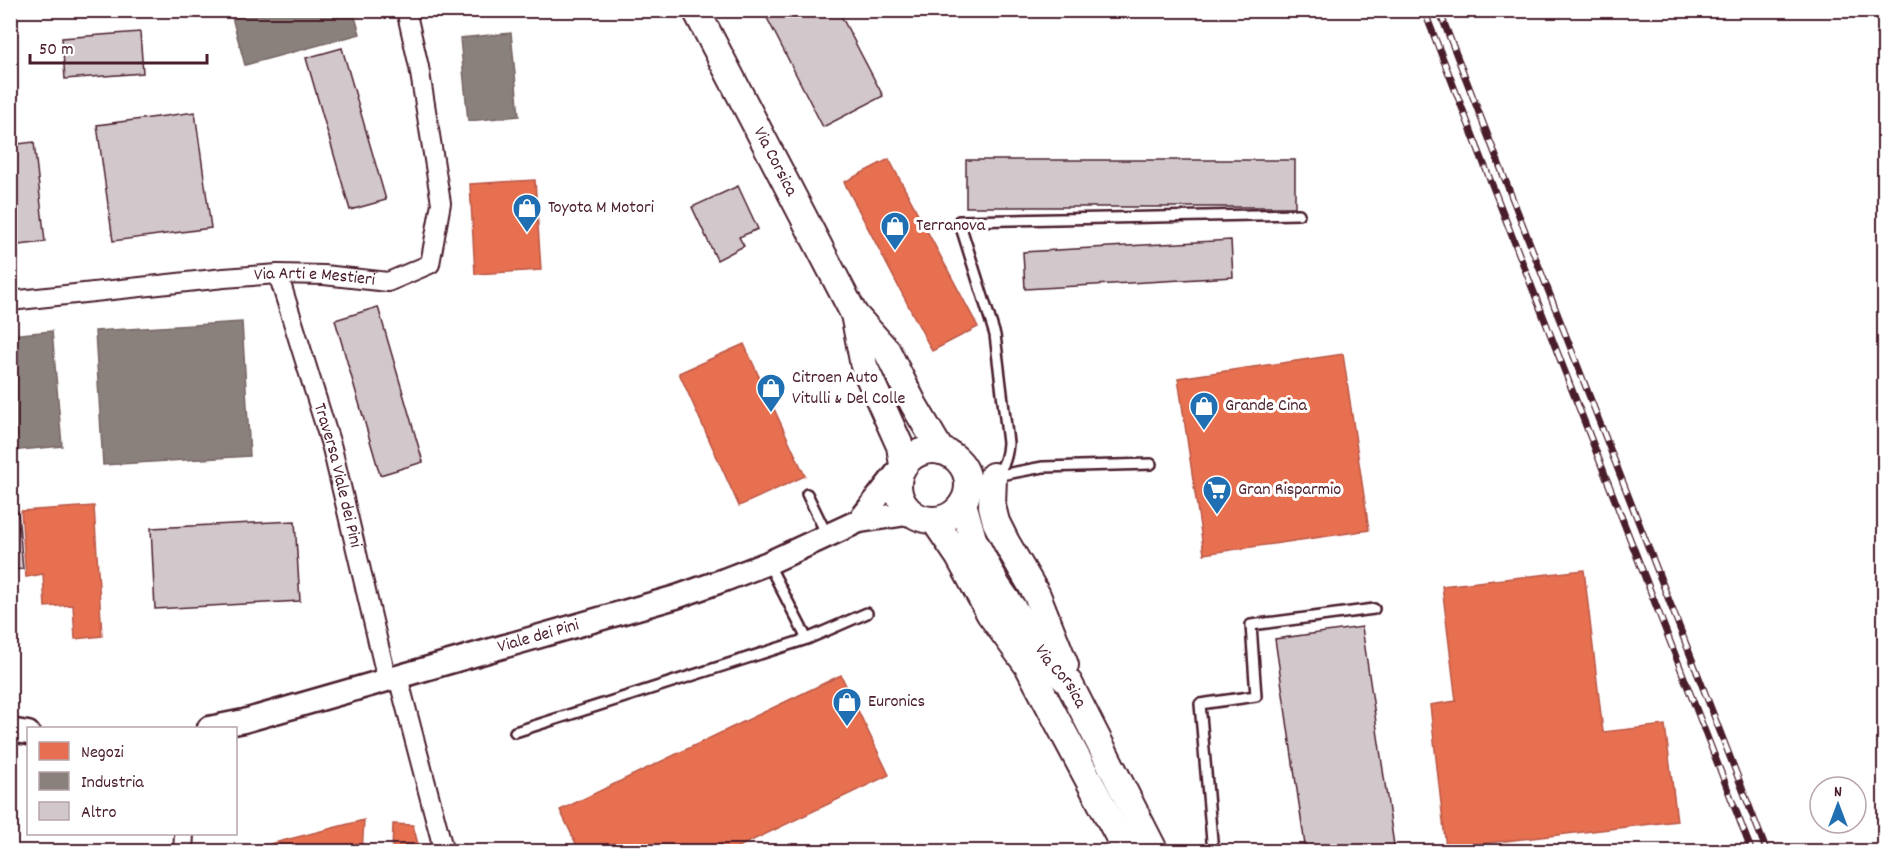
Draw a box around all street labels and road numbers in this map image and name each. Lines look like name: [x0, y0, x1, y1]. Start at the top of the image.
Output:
street label: Via Corsica: [747, 123, 803, 201]
street label: Via Arti e Mestieri: [253, 261, 376, 293]
street label: Traversa Viale dei Pini: [306, 400, 368, 550]
street label: Viale dei Pini: [495, 613, 582, 660]
street label: Via Corsica: [1028, 640, 1093, 713]

